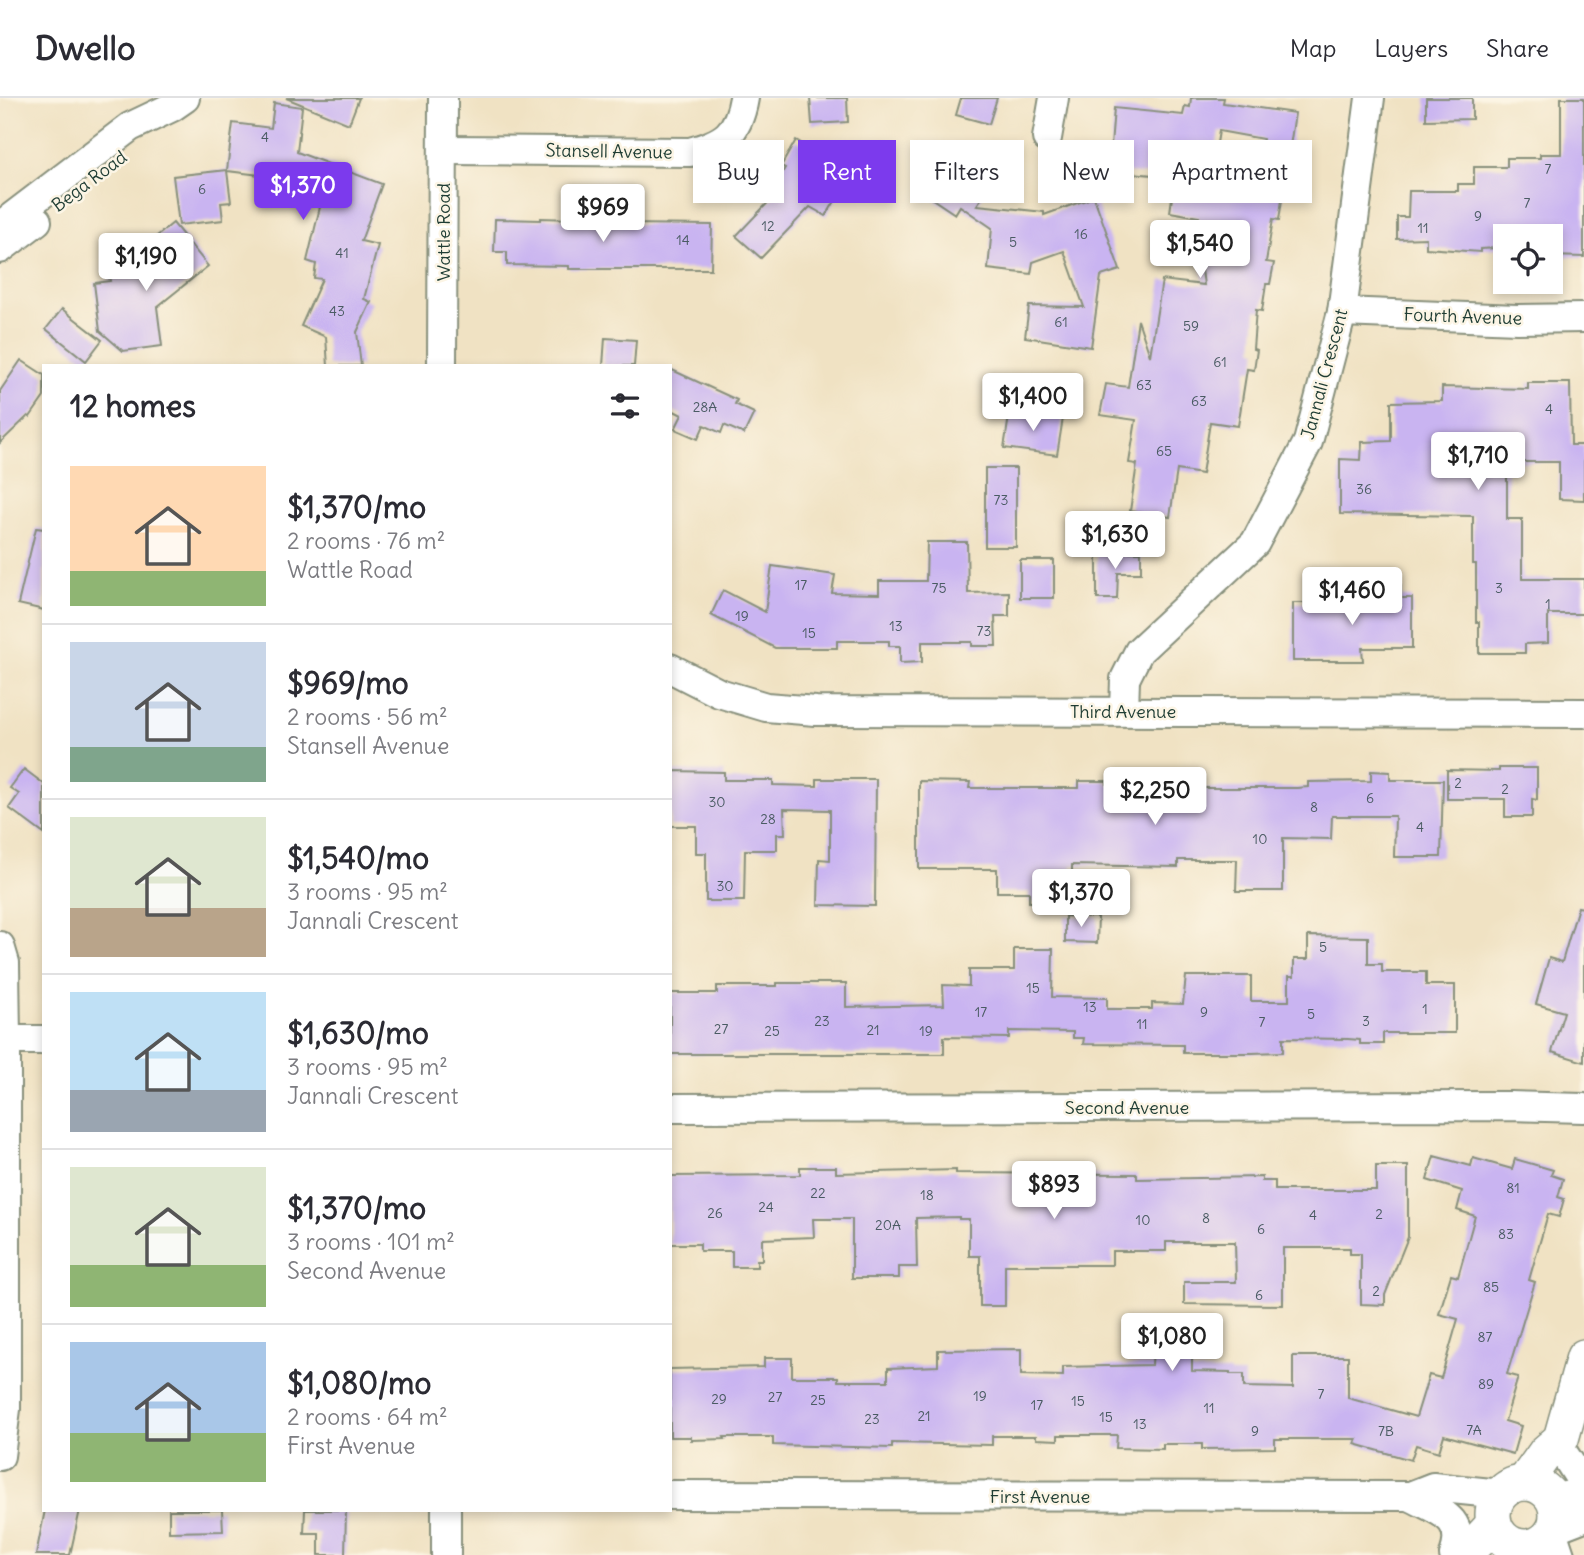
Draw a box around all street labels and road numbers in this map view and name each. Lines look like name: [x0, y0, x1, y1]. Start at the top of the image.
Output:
street label: Stansell Avenue: [545, 138, 673, 164]
street label: Bega Road: [47, 145, 132, 217]
street label: Wattle Road: [432, 182, 455, 281]
street label: Fourth Avenue: [1403, 302, 1523, 330]
street label: Jannali Crescent: [1296, 306, 1352, 442]
street label: Third Avenue: [1070, 700, 1176, 723]
street label: Second Avenue: [1065, 1096, 1189, 1119]
street label: First Avenue: [990, 1485, 1090, 1508]

